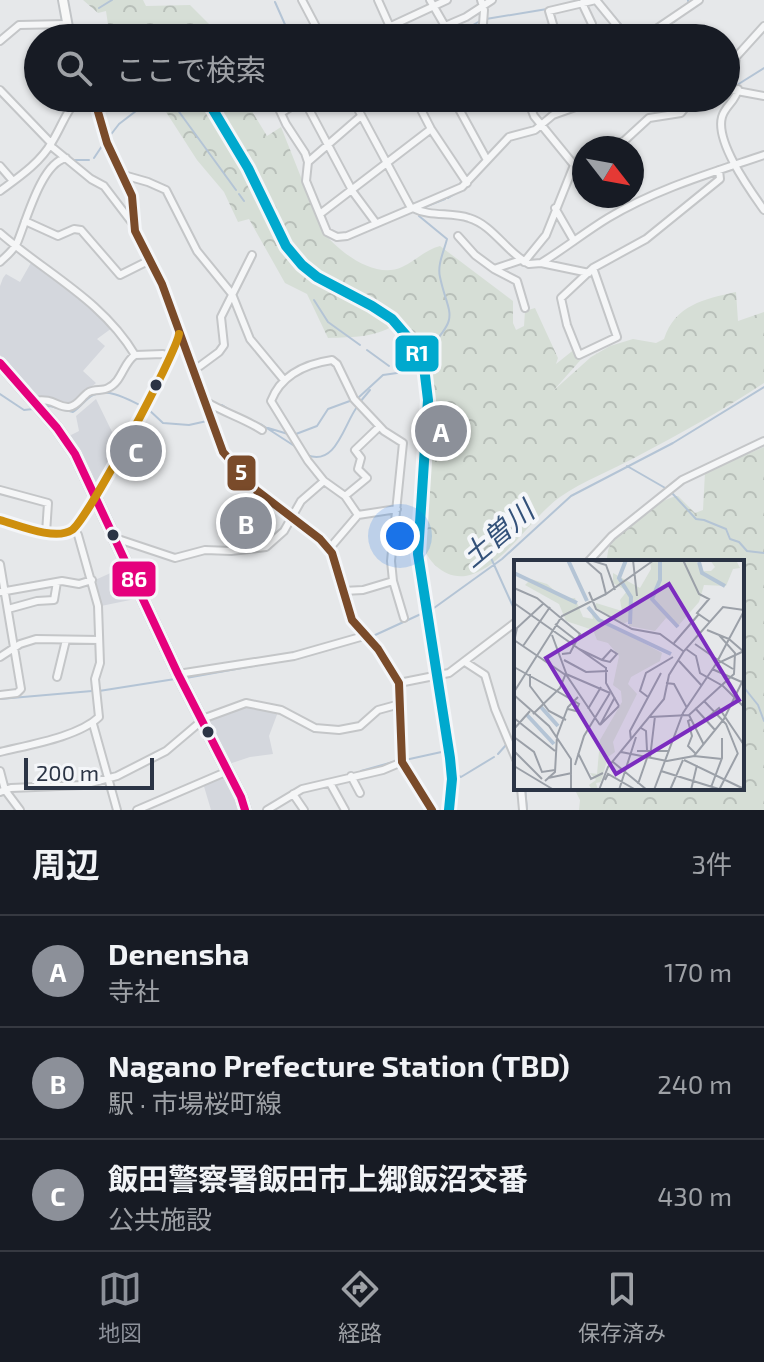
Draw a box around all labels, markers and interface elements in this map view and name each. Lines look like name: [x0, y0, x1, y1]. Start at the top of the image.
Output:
search box: [24, 24, 740, 112]
icon: search: [52, 46, 96, 90]
text: ここで検索: [116, 51, 266, 87]
north arrow: [572, 136, 644, 208]
line badge: R1: [394, 334, 440, 373]
text: R1: [405, 339, 429, 365]
unlabelled marker: [148, 377, 164, 393]
pin: A: [415, 401, 467, 461]
pin: C: [110, 421, 162, 481]
line badge: 5: [226, 454, 257, 492]
text: 5: [235, 458, 247, 484]
water label: 土曽川: [454, 491, 542, 573]
pin: B: [220, 493, 272, 553]
your location: [380, 516, 420, 556]
unlabelled marker: [105, 527, 121, 543]
line badge: 86: [111, 560, 157, 598]
inset map: [514, 560, 744, 790]
text: 86: [121, 565, 147, 591]
unlabelled marker: [200, 724, 216, 740]
scale bar: [24, 754, 154, 790]
text: 200 m: [36, 759, 99, 785]
text: 周辺: [32, 843, 100, 884]
text: 3件: [692, 848, 732, 879]
text: Denensha: [108, 935, 249, 971]
text: A: [50, 956, 66, 987]
text: 170 m: [664, 956, 732, 987]
text: 寺社: [108, 975, 160, 1006]
text: Nagano Prefecture Station (TBD): [108, 1047, 570, 1083]
text: B: [50, 1068, 66, 1099]
text: 240 m: [657, 1068, 732, 1099]
text: 駅 · 市場桜町線: [108, 1087, 282, 1118]
text: 飯田警察署飯田市上郷飯沼交番: [108, 1160, 528, 1196]
text: C: [50, 1180, 66, 1211]
text: 430 m: [657, 1180, 732, 1211]
text: 公共施設: [108, 1203, 212, 1234]
tab: 地図: [98, 1267, 142, 1347]
tab: 経路: [338, 1267, 382, 1347]
tab: 保存済み: [578, 1267, 666, 1347]

